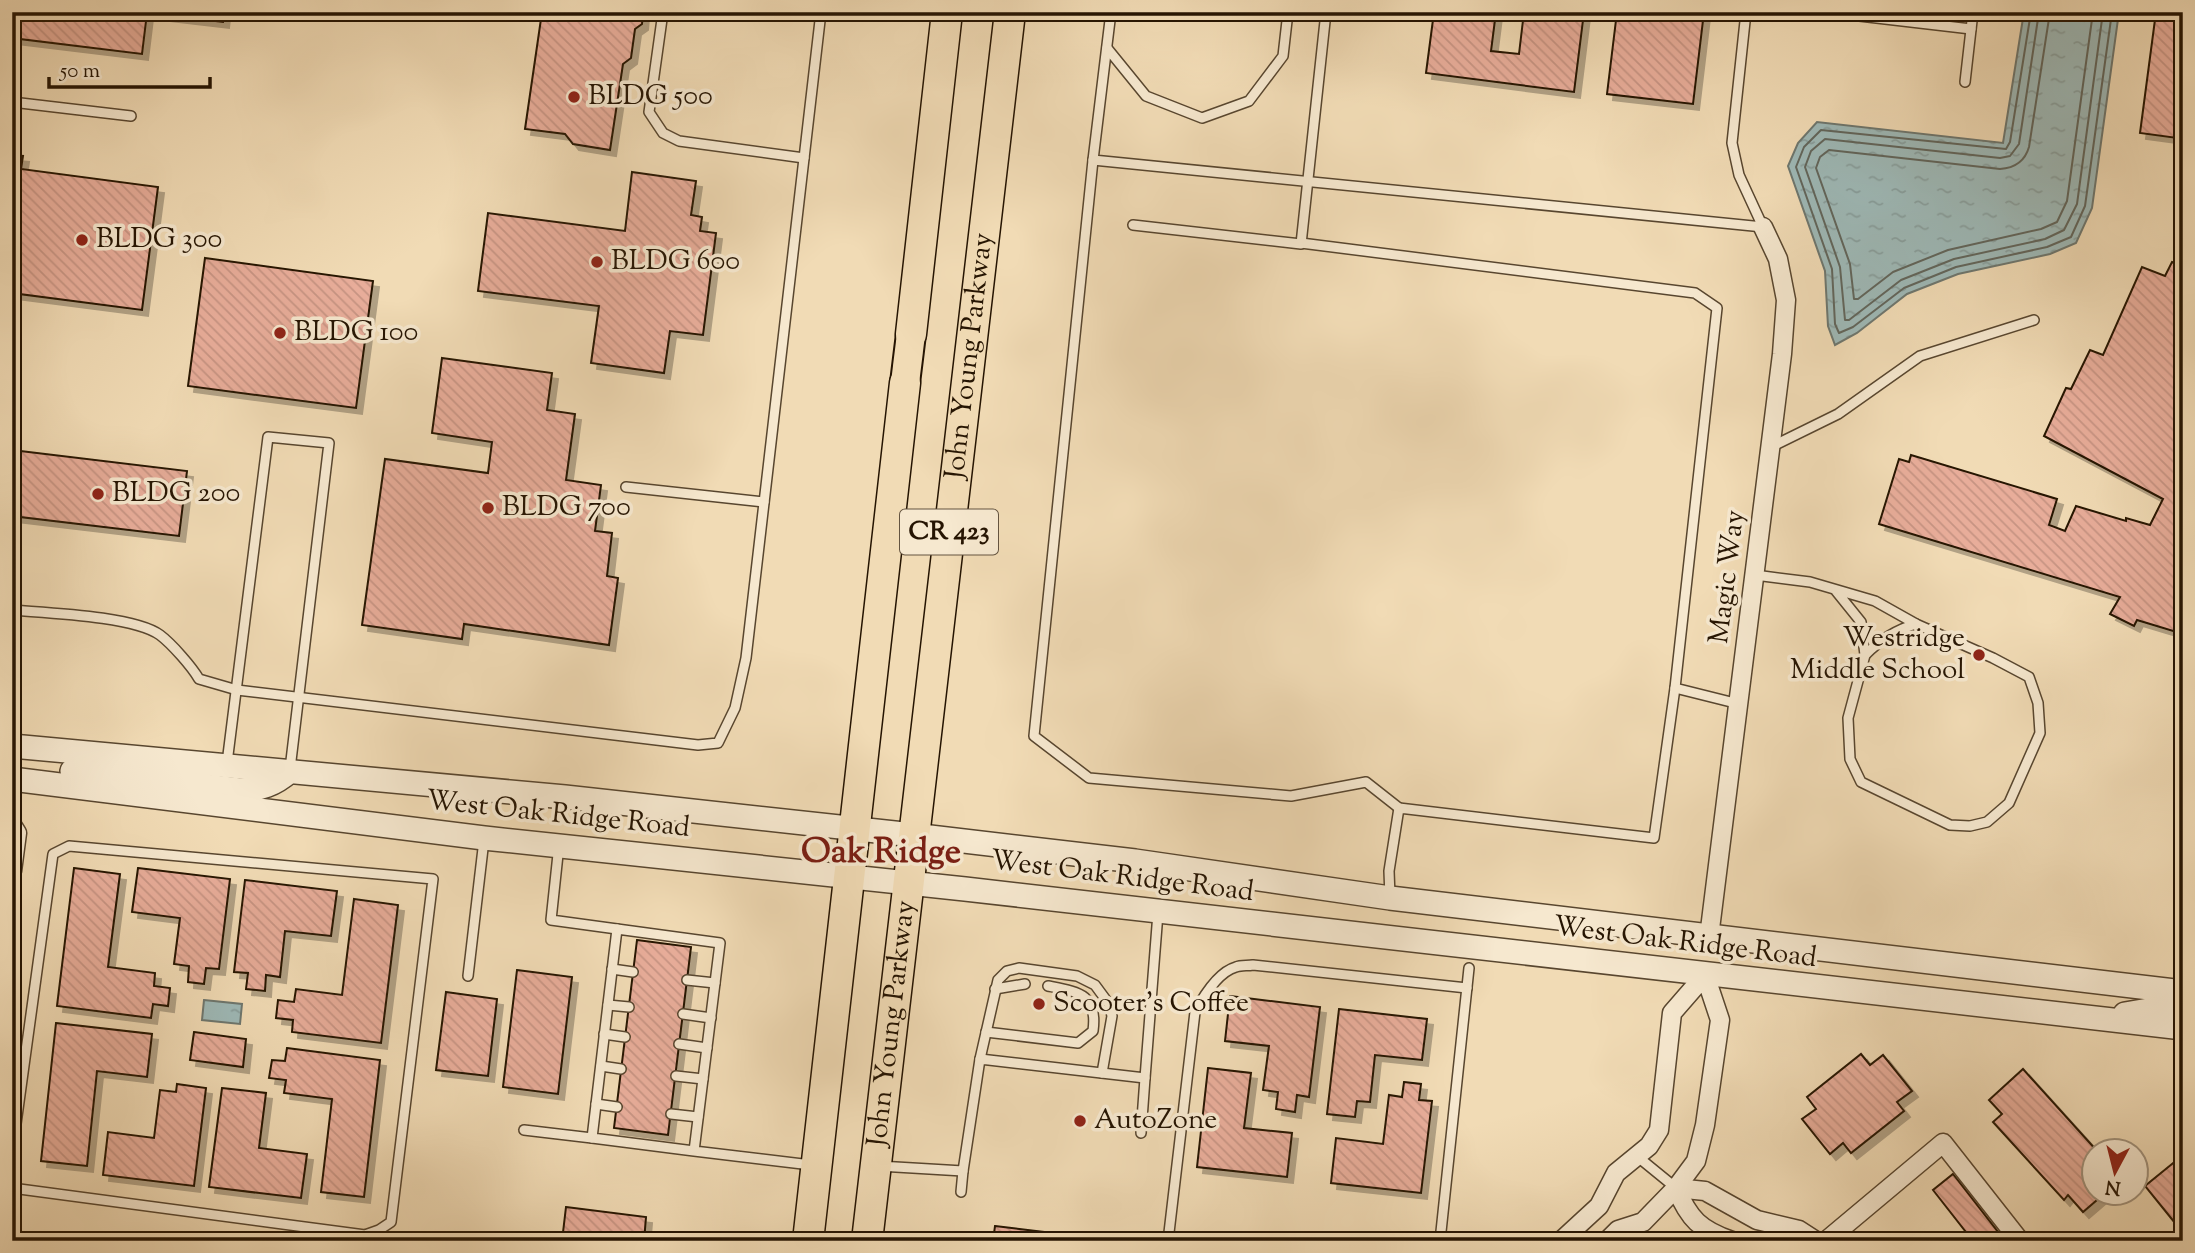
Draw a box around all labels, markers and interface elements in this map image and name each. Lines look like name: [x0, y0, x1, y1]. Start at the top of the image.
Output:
scale bar: [49, 46, 210, 90]
text: 50 m: [59, 57, 100, 87]
place label: BLDG 500: [588, 77, 713, 117]
marker: BLDG 500: [566, 89, 582, 105]
place label: BLDG 300: [96, 220, 222, 260]
street label: John Young Parkway: [936, 231, 1004, 483]
marker: BLDG 300: [74, 232, 90, 248]
place label: BLDG 600: [611, 242, 740, 282]
marker: BLDG 600: [589, 254, 605, 270]
place label: BLDG 100: [294, 313, 418, 353]
marker: BLDG 100: [272, 325, 288, 341]
place label: BLDG 200: [112, 474, 240, 514]
marker: BLDG 200: [90, 486, 106, 502]
place label: BLDG 700: [502, 488, 631, 528]
marker: BLDG 700: [480, 500, 496, 516]
street label: Magic Way: [1700, 508, 1756, 646]
road number: CR 423: [900, 510, 998, 554]
place label: Westridge Middle School: [1790, 619, 1965, 691]
marker: Westridge Middle School: [1971, 647, 1987, 663]
street label: West Oak Ridge Road: [424, 781, 692, 849]
district label: Oak Ridge: [801, 828, 961, 879]
street label: West Oak Ridge Road: [988, 841, 1256, 913]
street label: John Young Parkway: [858, 898, 926, 1151]
street label: West Oak Ridge Road: [1551, 907, 1819, 979]
place label: Scooter's Coffee: [1053, 984, 1249, 1024]
marker: Scooter's Coffee: [1031, 996, 1047, 1012]
place label: AutoZone: [1094, 1101, 1217, 1141]
marker: AutoZone: [1072, 1113, 1088, 1129]
north arrow: [2080, 1138, 2150, 1208]
text: N: [2104, 1172, 2122, 1201]

